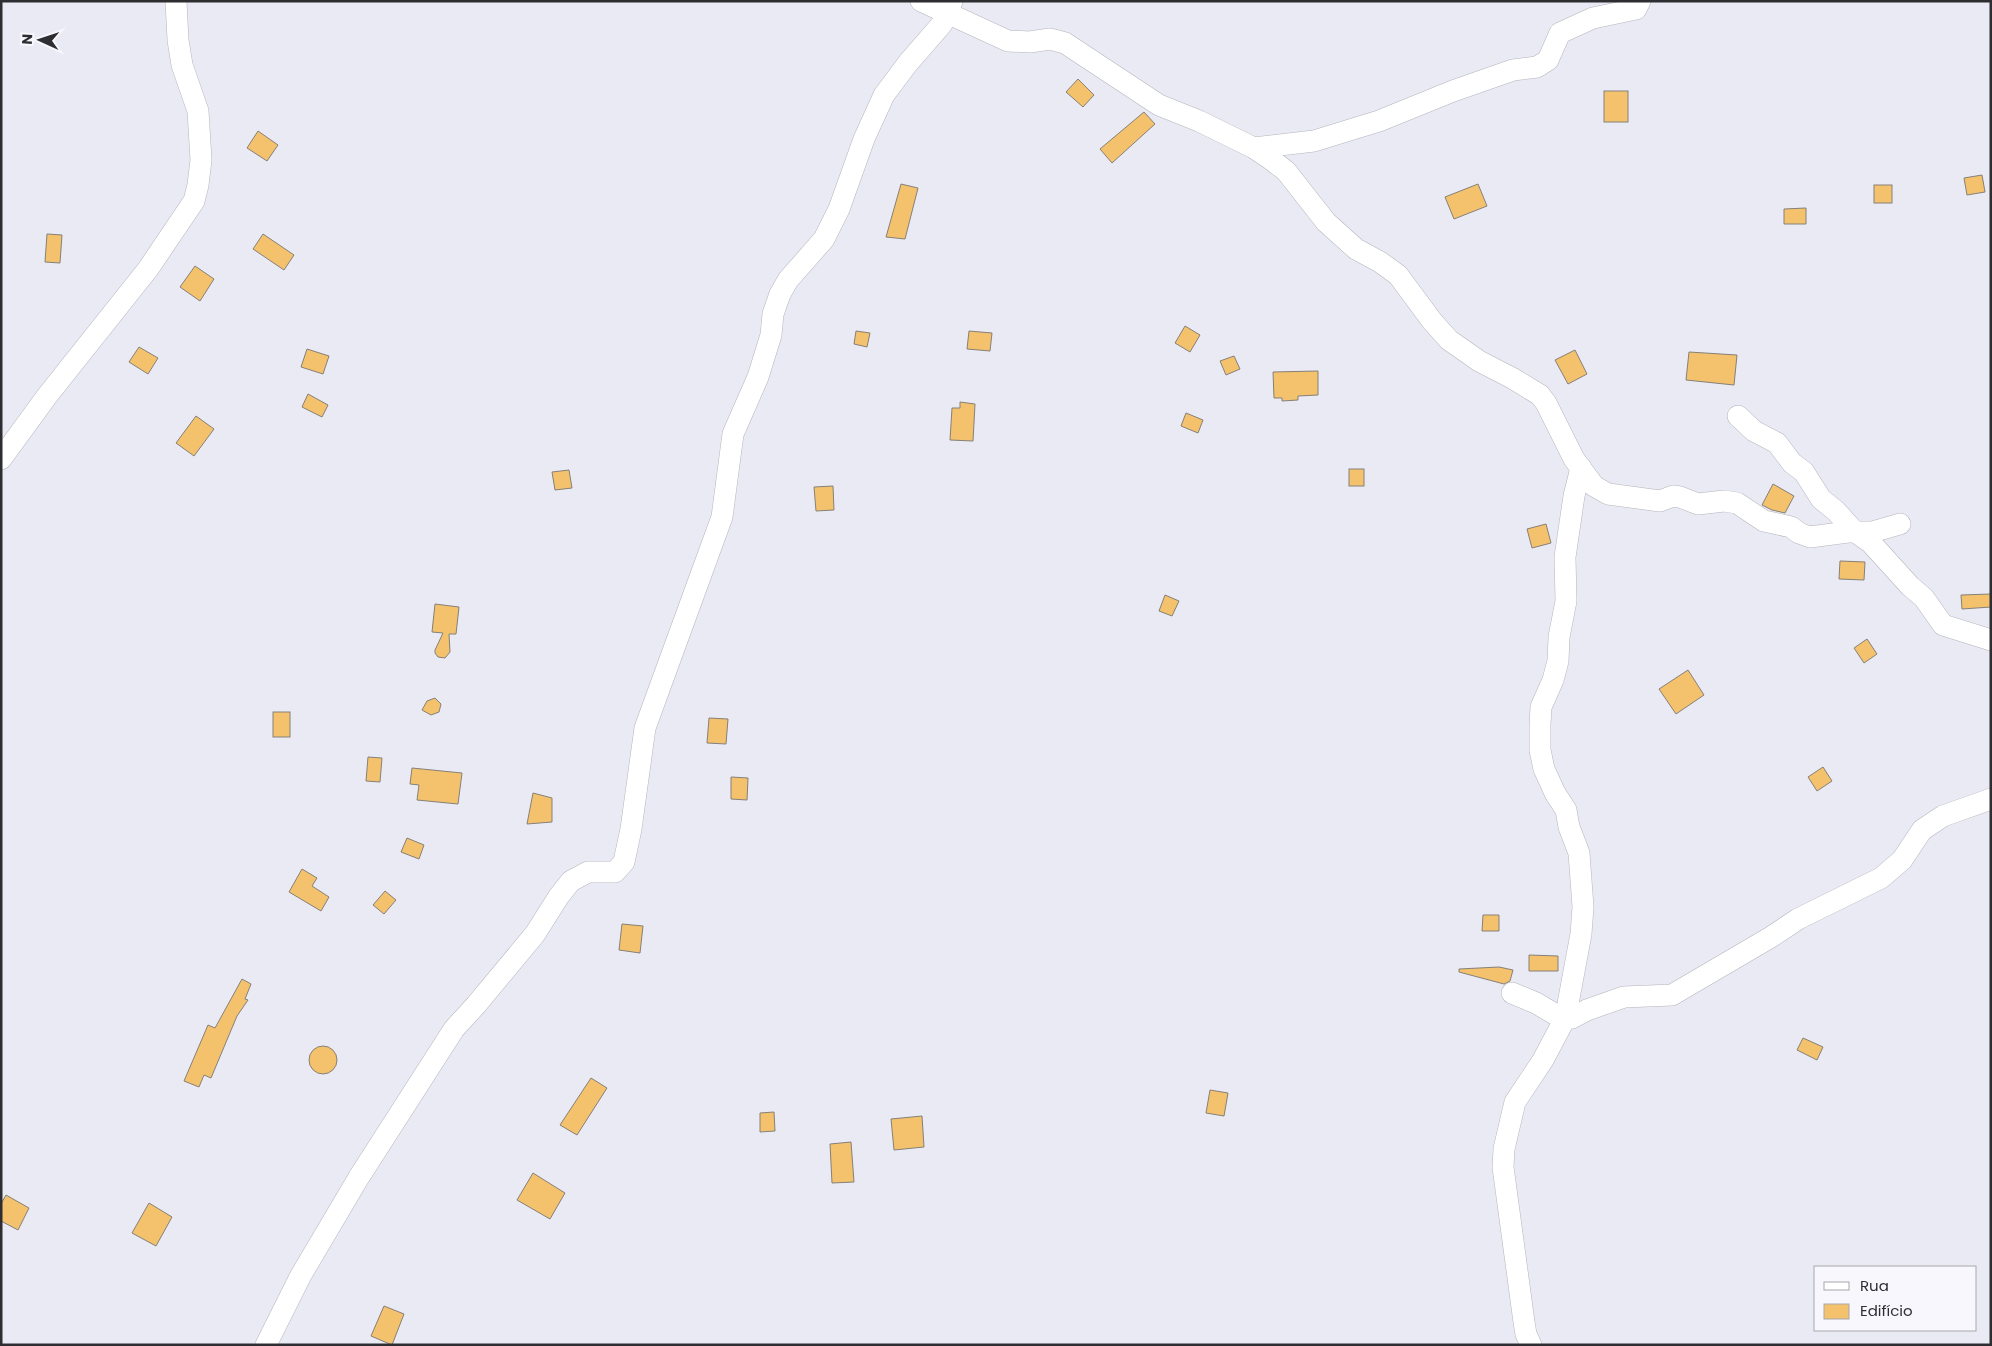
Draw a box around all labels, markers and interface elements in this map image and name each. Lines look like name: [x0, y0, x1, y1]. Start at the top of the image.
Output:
north arrow: [15, 15, 65, 65]
text: N: [17, 34, 37, 45]
legend: [1814, 1266, 1977, 1331]
text: Rua: [1860, 1275, 1889, 1296]
text: Edifício: [1860, 1300, 1913, 1321]

